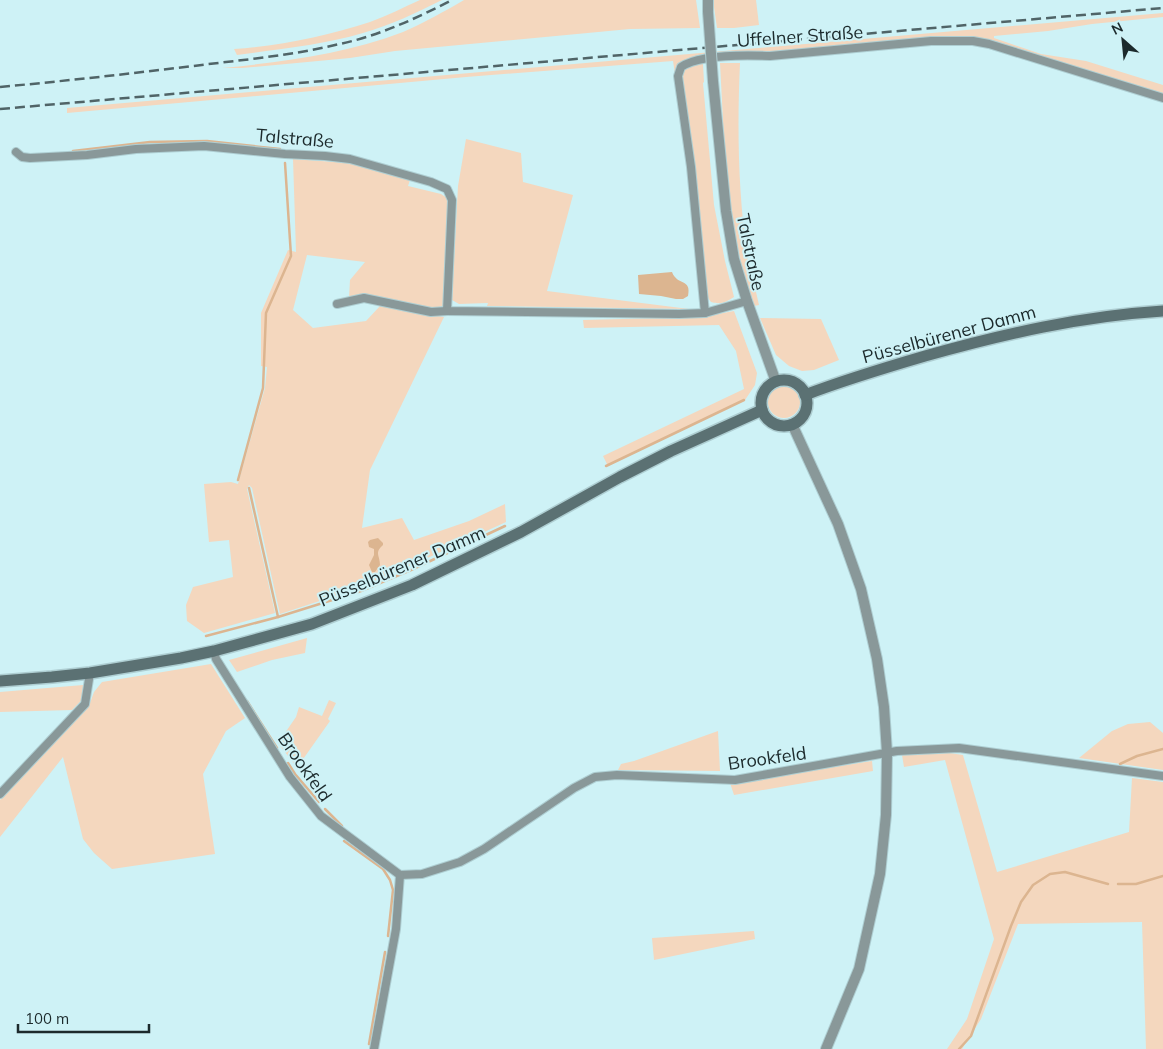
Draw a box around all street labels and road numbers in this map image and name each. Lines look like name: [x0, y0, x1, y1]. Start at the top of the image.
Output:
street label: Uffelner Straße: [736, 20, 864, 52]
street label: Talstraße: [255, 123, 335, 153]
street label: Talstraße: [732, 211, 770, 293]
street label: Püsselbürener Damm: [860, 300, 1038, 368]
street label: Püsselbürener Damm: [315, 520, 489, 612]
street label: Brookfeld: [273, 728, 337, 806]
street label: Brookfeld: [726, 741, 808, 775]

